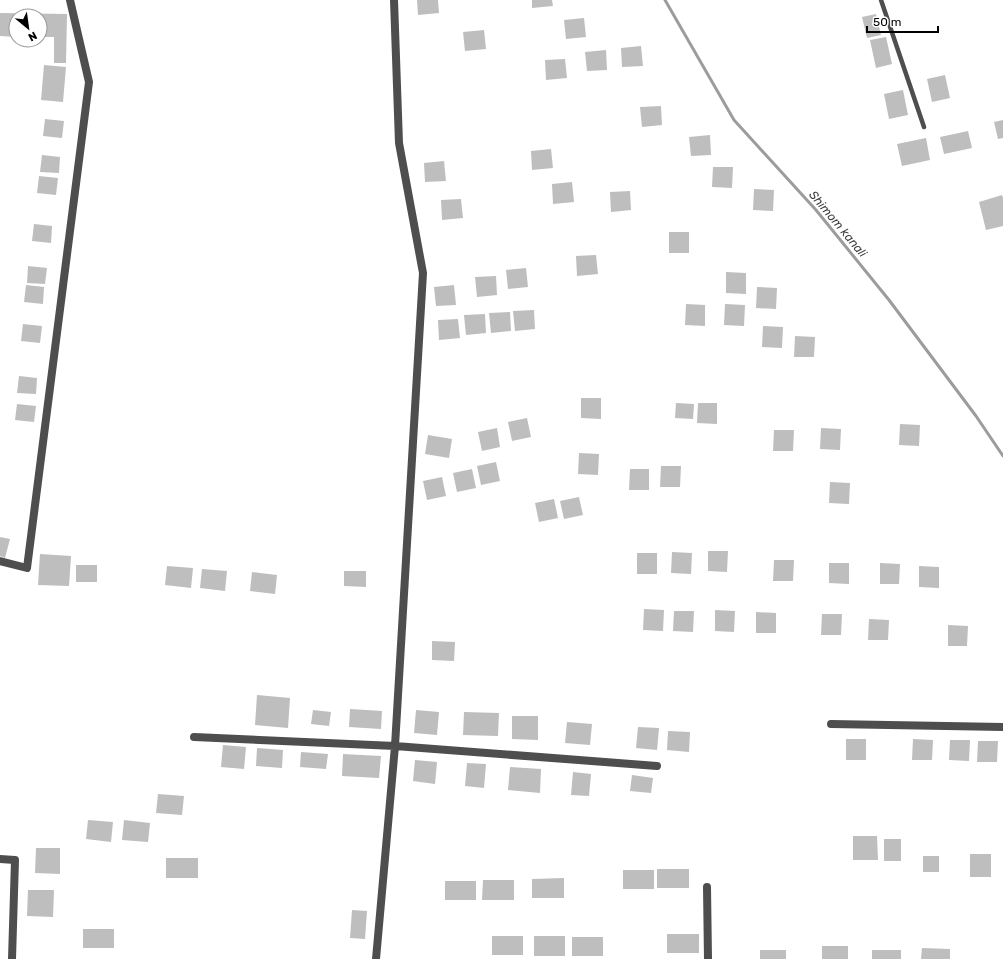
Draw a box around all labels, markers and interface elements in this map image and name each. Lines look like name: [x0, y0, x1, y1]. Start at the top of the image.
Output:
north arrow: [8, 8, 48, 48]
scale bar: [867, 8, 938, 34]
text: 50 m: [873, 15, 901, 29]
text: N: [26, 29, 39, 44]
water label: Shimom kanali: [806, 188, 870, 261]

